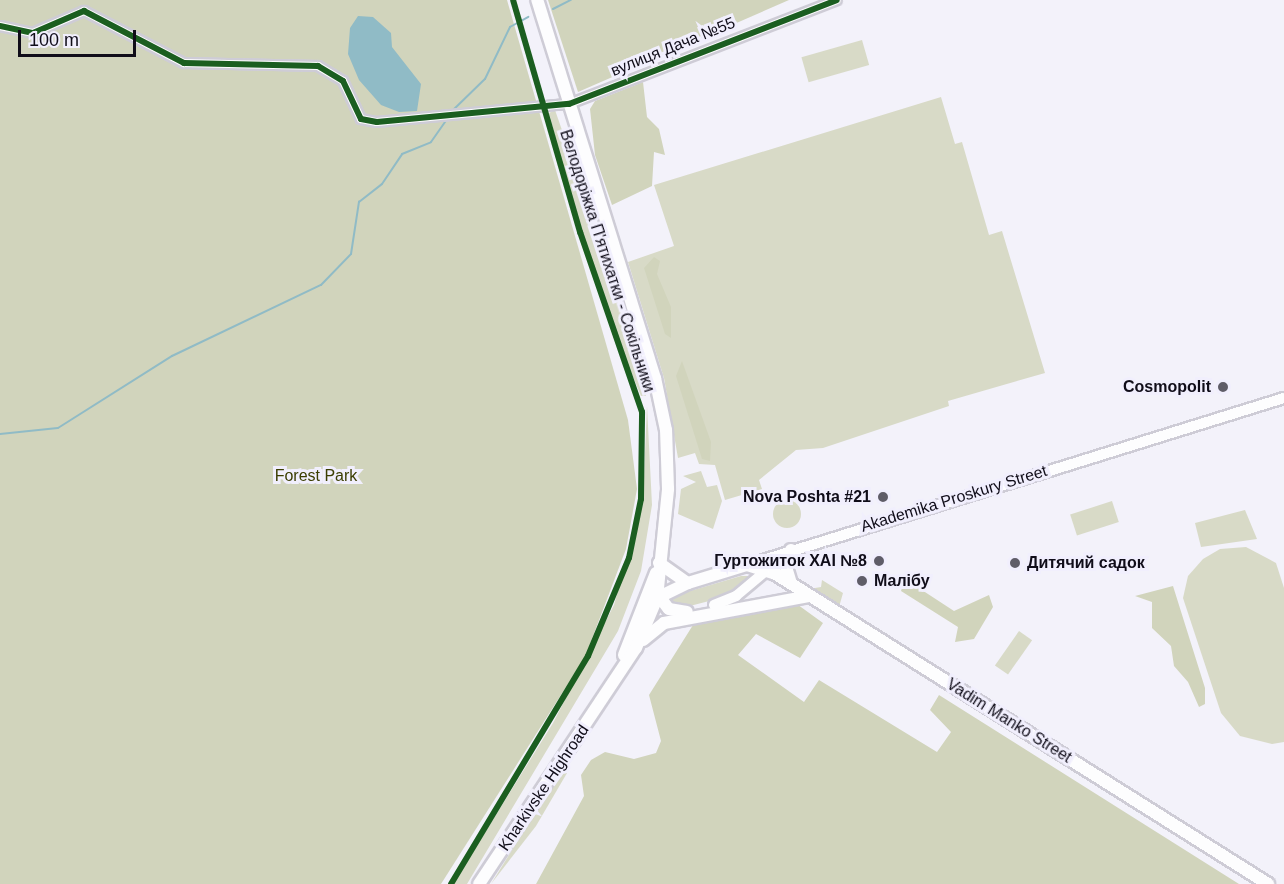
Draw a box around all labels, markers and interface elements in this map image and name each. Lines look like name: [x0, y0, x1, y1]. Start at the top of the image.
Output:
street label: вулиця Дача №55: [608, 13, 738, 81]
scale bar: [21, 18, 140, 56]
text: 100 m: [29, 30, 79, 50]
street label: Велодоріжка П'ятихатки - Сокільники: [555, 127, 659, 395]
place label: Cosmopolit: [1123, 377, 1211, 397]
marker: Cosmopolit: [1216, 380, 1230, 394]
street label: Akademika Proskury Street: [859, 461, 1049, 537]
park label: Forest Park: [275, 466, 357, 486]
place label: Nova Poshta #21: [743, 487, 871, 507]
marker: Nova Poshta #21: [876, 490, 890, 504]
place label: Гуртожиток ХАІ №8: [714, 551, 867, 571]
place label: Дитячий садок: [1027, 553, 1145, 573]
marker: Гуртожиток ХАІ №8: [872, 554, 886, 568]
marker: Дитячий садок: [1008, 556, 1022, 570]
place label: Малібу: [874, 571, 930, 591]
marker: Малібу: [855, 574, 869, 588]
street label: Vadim Manko Street: [943, 675, 1075, 767]
street label: Kharkivske Highroad: [495, 721, 593, 855]

